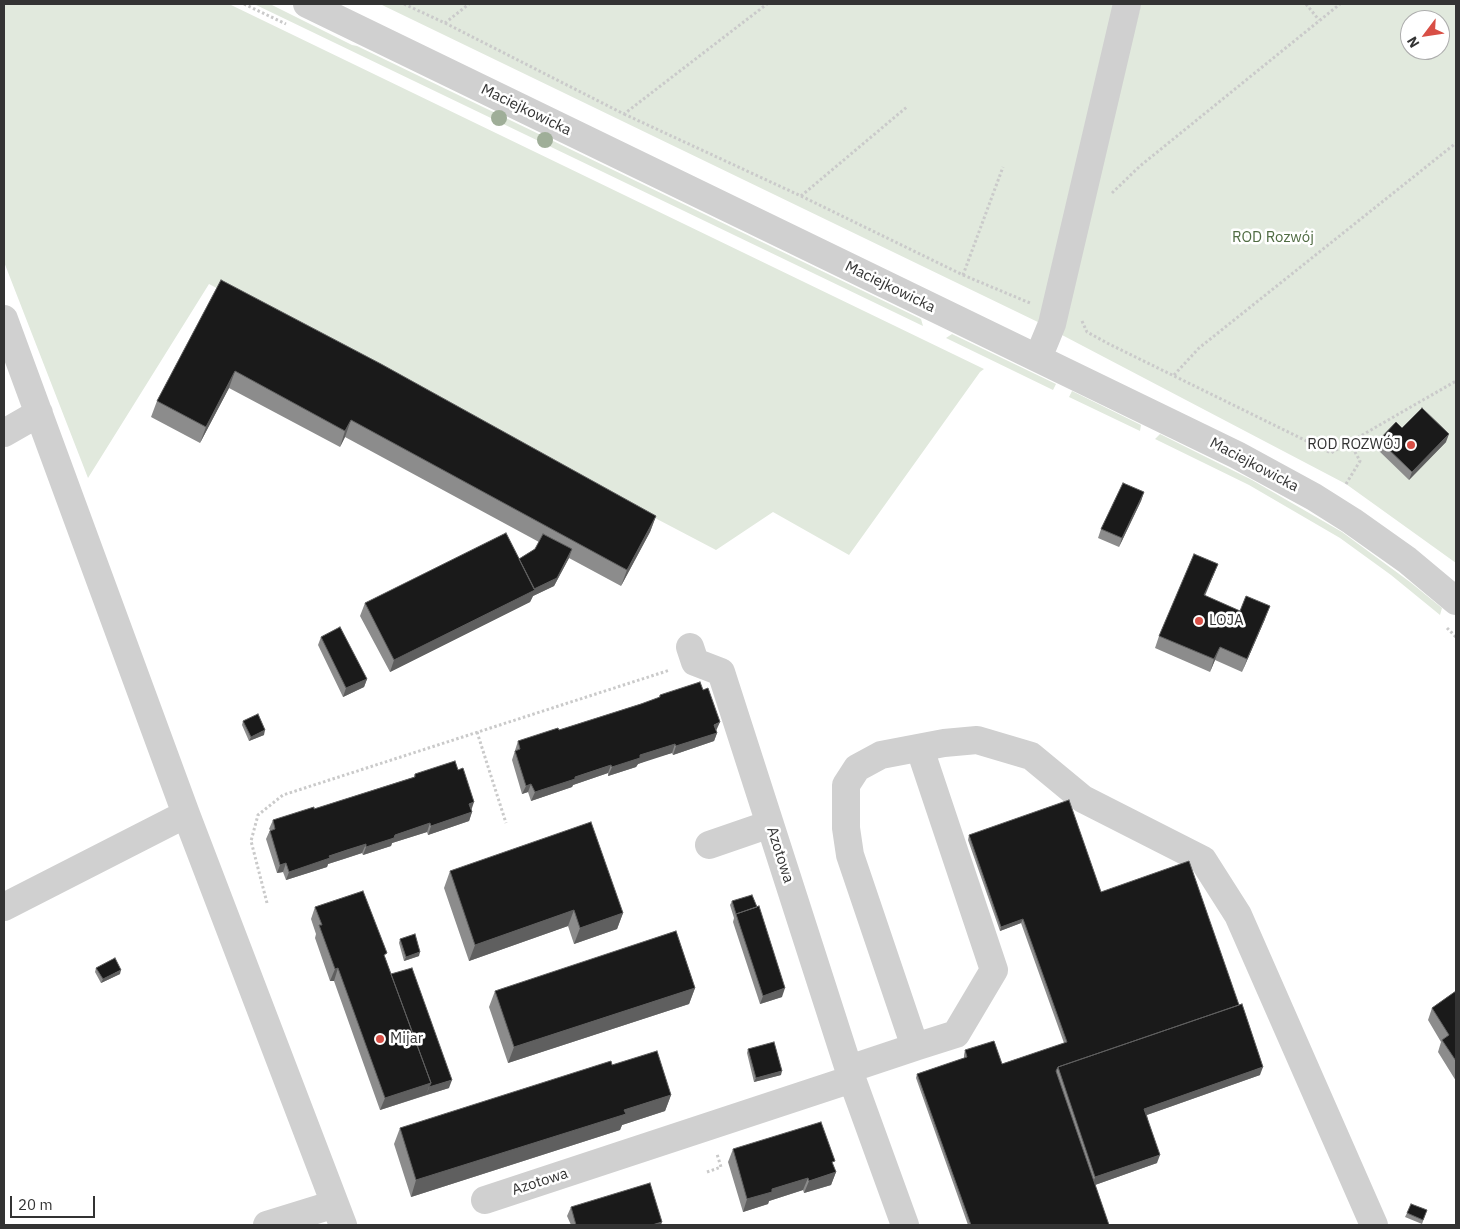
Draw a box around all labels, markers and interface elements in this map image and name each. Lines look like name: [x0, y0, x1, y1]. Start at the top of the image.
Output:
north arrow: [1400, 10, 1450, 60]
text: N: [1403, 33, 1423, 51]
street label: Maciejkowicka: [478, 80, 574, 140]
park label: ROD Rozwój: [1232, 229, 1314, 247]
street label: Maciejkowicka: [842, 257, 938, 317]
street label: Maciejkowicka: [1206, 434, 1302, 496]
place label: ROD ROZWÓJ: [1307, 436, 1401, 454]
marker: ROD ROZWÓJ: [1405, 439, 1417, 451]
place label: LOJA: [1209, 612, 1244, 630]
marker: LOJA: [1193, 615, 1205, 627]
street label: Azotowa: [762, 825, 798, 885]
place label: Mijar: [390, 1030, 423, 1048]
marker: Mijar: [374, 1033, 386, 1045]
street label: Azotowa: [510, 1164, 570, 1200]
scale bar: [12, 1186, 98, 1218]
text: 20 m: [18, 1195, 53, 1214]

